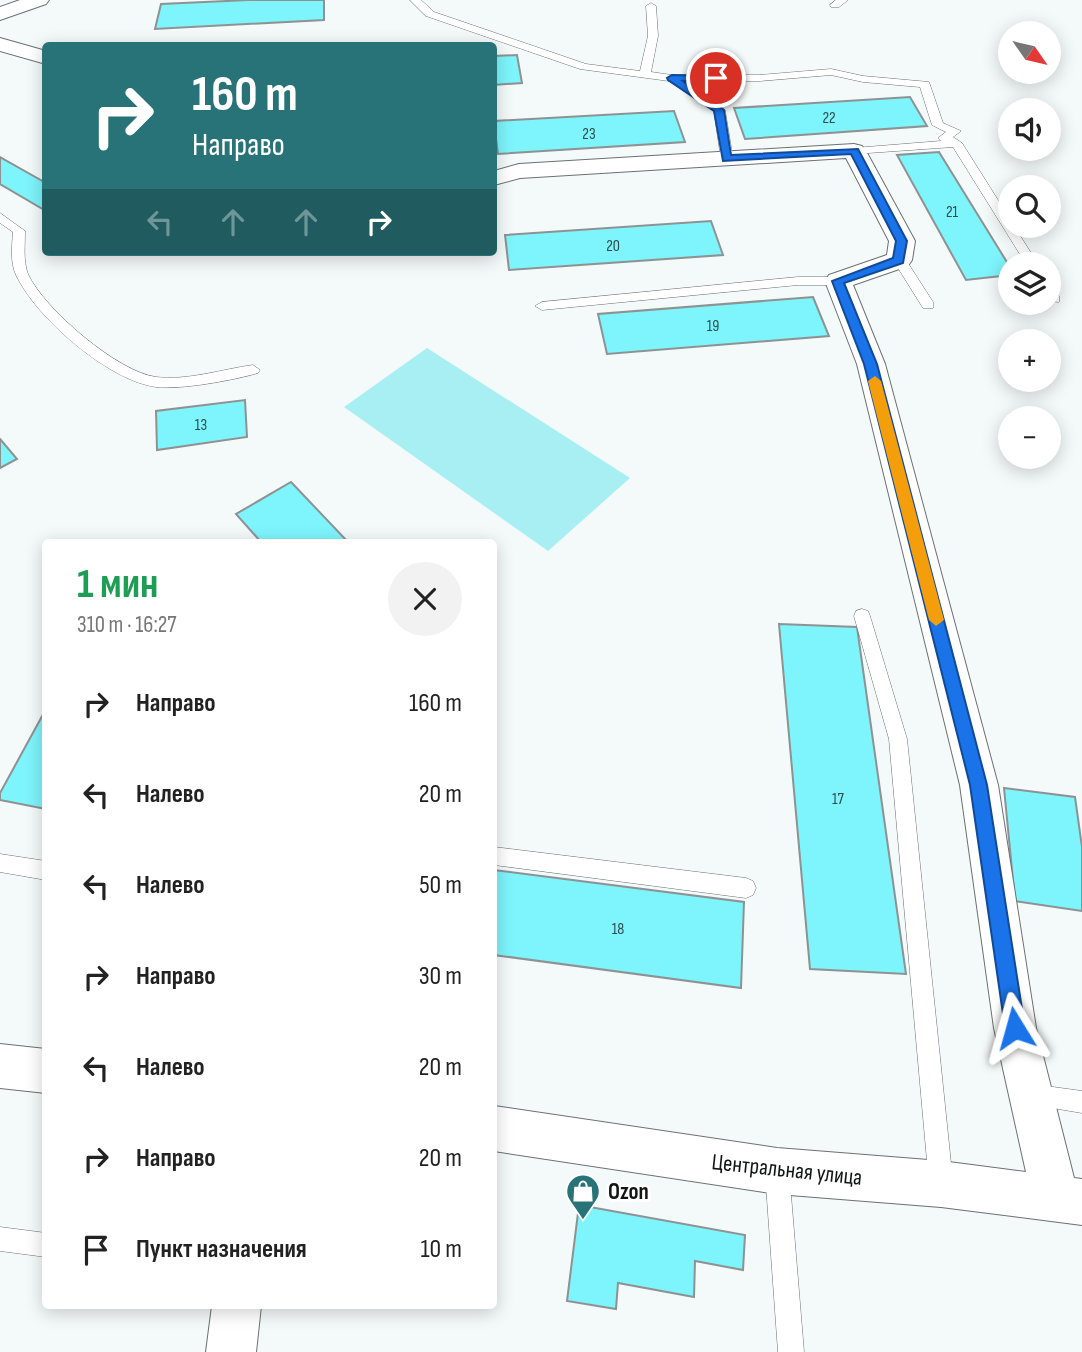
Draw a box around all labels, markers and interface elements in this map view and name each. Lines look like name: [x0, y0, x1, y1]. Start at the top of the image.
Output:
north arrow: [998, 21, 1060, 84]
map controls: [998, 21, 1061, 469]
pin: [686, 48, 746, 108]
icon: arrive: [697, 59, 735, 97]
text: 160 m: [192, 66, 298, 125]
icon: right: [77, 70, 168, 161]
button: sound: [998, 98, 1061, 161]
house number: 22: [822, 109, 836, 128]
house number: 23: [582, 125, 596, 144]
text: Направо: [192, 126, 285, 165]
button: search: [998, 175, 1061, 238]
icon: left: [141, 203, 179, 241]
icon: ahead: [214, 203, 252, 241]
icon: ahead: [287, 203, 325, 241]
icon: right: [360, 203, 398, 241]
house number: 21: [946, 203, 959, 222]
house number: 20: [606, 237, 620, 256]
button: layers: [998, 252, 1061, 315]
house number: 19: [707, 317, 719, 336]
button: +: [998, 329, 1061, 392]
button: −: [998, 406, 1061, 469]
house number: 13: [195, 416, 207, 435]
text: 1 мин: [77, 559, 158, 610]
button: close: [388, 562, 462, 636]
text: 310 m · 16:27: [77, 611, 176, 639]
icon: right: [77, 685, 115, 723]
text: Направо: [136, 688, 215, 719]
text: 160 m: [409, 688, 462, 719]
icon: left: [77, 776, 115, 814]
text: Налево: [136, 779, 205, 810]
text: 20 m: [419, 779, 462, 810]
house number: 17: [832, 790, 845, 809]
icon: left: [77, 867, 115, 905]
text: Налево: [136, 870, 205, 901]
text: 50 m: [419, 870, 462, 901]
house number: 18: [612, 920, 624, 939]
icon: right: [77, 958, 115, 996]
text: Направо: [136, 961, 215, 992]
text: 30 m: [419, 961, 462, 992]
position arrow: [978, 991, 1052, 1065]
icon: left: [77, 1049, 115, 1087]
text: Налево: [136, 1052, 205, 1083]
text: 20 m: [419, 1052, 462, 1083]
icon: right: [77, 1140, 115, 1178]
text: Направо: [136, 1143, 215, 1174]
text: 20 m: [419, 1143, 462, 1174]
street label: Центральная улица: [710, 1148, 864, 1192]
shop icon: Ozon: [564, 1172, 602, 1221]
place label: Ozon: [608, 1178, 649, 1206]
icon: arrive: [77, 1231, 115, 1269]
text: Пункт назначения: [136, 1234, 307, 1265]
text: 10 m: [420, 1234, 462, 1265]

